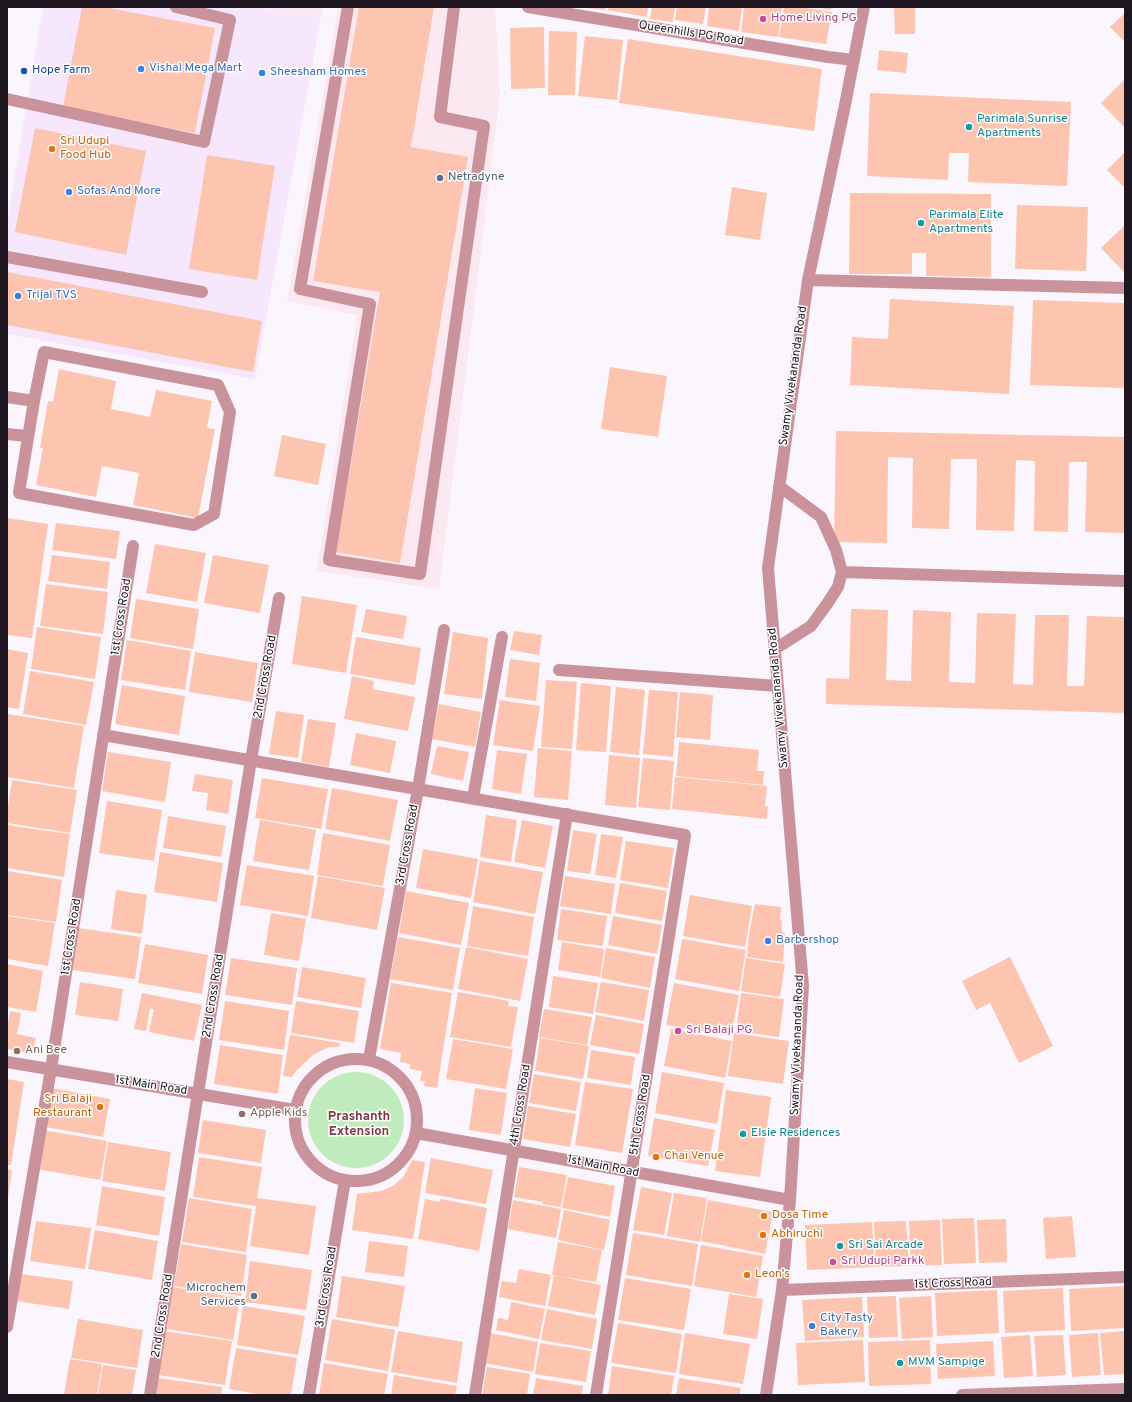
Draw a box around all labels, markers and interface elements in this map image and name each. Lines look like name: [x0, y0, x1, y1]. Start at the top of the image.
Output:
place label: Home Living PG: [771, 12, 857, 26]
marker: Home Living PG: [758, 14, 768, 24]
street label: Queenhills PG Road: [637, 19, 745, 49]
place label: Vishal Mega Mart: [149, 62, 242, 76]
place label: Hope Farm: [32, 64, 90, 78]
marker: Vishal Mega Mart: [136, 64, 146, 74]
marker: Hope Farm: [19, 66, 29, 76]
place label: Sheesham Homes: [270, 66, 366, 80]
marker: Sheesham Homes: [257, 68, 267, 78]
place label: Parimala Sunrise Apartments: [977, 113, 1068, 141]
marker: Parimala Sunrise Apartments: [964, 122, 974, 132]
place label: Sri Udupi Food Hub: [60, 135, 111, 163]
marker: Sri Udupi Food Hub: [47, 144, 57, 154]
place label: Netradyne: [448, 171, 504, 185]
marker: Netradyne: [435, 173, 445, 183]
place label: Sofas And More: [77, 185, 161, 199]
marker: Sofas And More: [64, 187, 74, 197]
place label: Parimala Elite Apartments: [929, 209, 1004, 237]
marker: Parimala Elite Apartments: [916, 218, 926, 228]
place label: Trijal TVS: [26, 289, 77, 303]
marker: Trijal TVS: [13, 291, 23, 301]
street label: Swamy Vivekananda Road: [777, 305, 811, 447]
street label: 1st Cross Road: [109, 578, 135, 656]
street label: Swamy Vivekananda Road: [766, 627, 792, 769]
street label: 2nd Cross Road: [252, 634, 280, 720]
street label: 3rd Cross Road: [394, 804, 422, 886]
street label: 1st Cross Road: [59, 898, 85, 976]
place label: Barbershop: [776, 934, 839, 948]
marker: Barbershop: [763, 936, 773, 946]
street label: 2nd Cross Road: [200, 953, 228, 1039]
street label: Swamy Vivekananda Road: [788, 974, 808, 1116]
place label: Sri Balaji PG: [686, 1024, 752, 1038]
marker: Sri Balaji PG: [673, 1026, 683, 1036]
place label: Ani Bee: [25, 1044, 67, 1058]
marker: Ani Bee: [12, 1046, 22, 1056]
street label: 4th Cross Road: [507, 1063, 535, 1147]
street label: 1st Main Road: [114, 1073, 188, 1099]
street label: 5th Cross Road: [627, 1073, 655, 1157]
place label: Sri Balaji Restaurant: [33, 1093, 92, 1121]
marker: Sri Balaji Restaurant: [95, 1102, 105, 1112]
place label: Apple Kids: [250, 1107, 307, 1121]
marker: Apple Kids: [237, 1109, 247, 1119]
district label: Prashanth Extension: [328, 1109, 390, 1140]
place label: Elsie Residences: [751, 1127, 840, 1141]
marker: Elsie Residences: [738, 1129, 748, 1139]
place label: Chai Venue: [664, 1150, 724, 1164]
marker: Chai Venue: [651, 1152, 661, 1162]
street label: 1st Main Road: [566, 1153, 640, 1181]
place label: Dosa Time: [772, 1209, 828, 1223]
marker: Dosa Time: [759, 1211, 769, 1221]
place label: Abhiruchi: [771, 1228, 823, 1242]
marker: Abhiruchi: [758, 1230, 768, 1240]
place label: Sri Sai Arcade: [848, 1239, 923, 1253]
marker: Sri Sai Arcade: [835, 1241, 845, 1251]
street label: 3rd Cross Road: [313, 1246, 341, 1328]
place label: Sri Udupi Parkk: [841, 1255, 924, 1269]
marker: Sri Udupi Parkk: [828, 1257, 838, 1267]
place label: Leon's: [755, 1268, 790, 1282]
marker: Leon's: [742, 1270, 752, 1280]
street label: 2nd Cross Road: [149, 1273, 177, 1359]
street label: 1st Cross Road: [914, 1275, 992, 1293]
place label: Microchem Services: [186, 1282, 246, 1310]
marker: Microchem Services: [249, 1291, 259, 1301]
place label: City Tasty Bakery: [820, 1312, 873, 1340]
marker: City Tasty Bakery: [807, 1321, 817, 1331]
place label: MVM Sampige: [908, 1356, 985, 1370]
marker: MVM Sampige: [895, 1358, 905, 1368]

